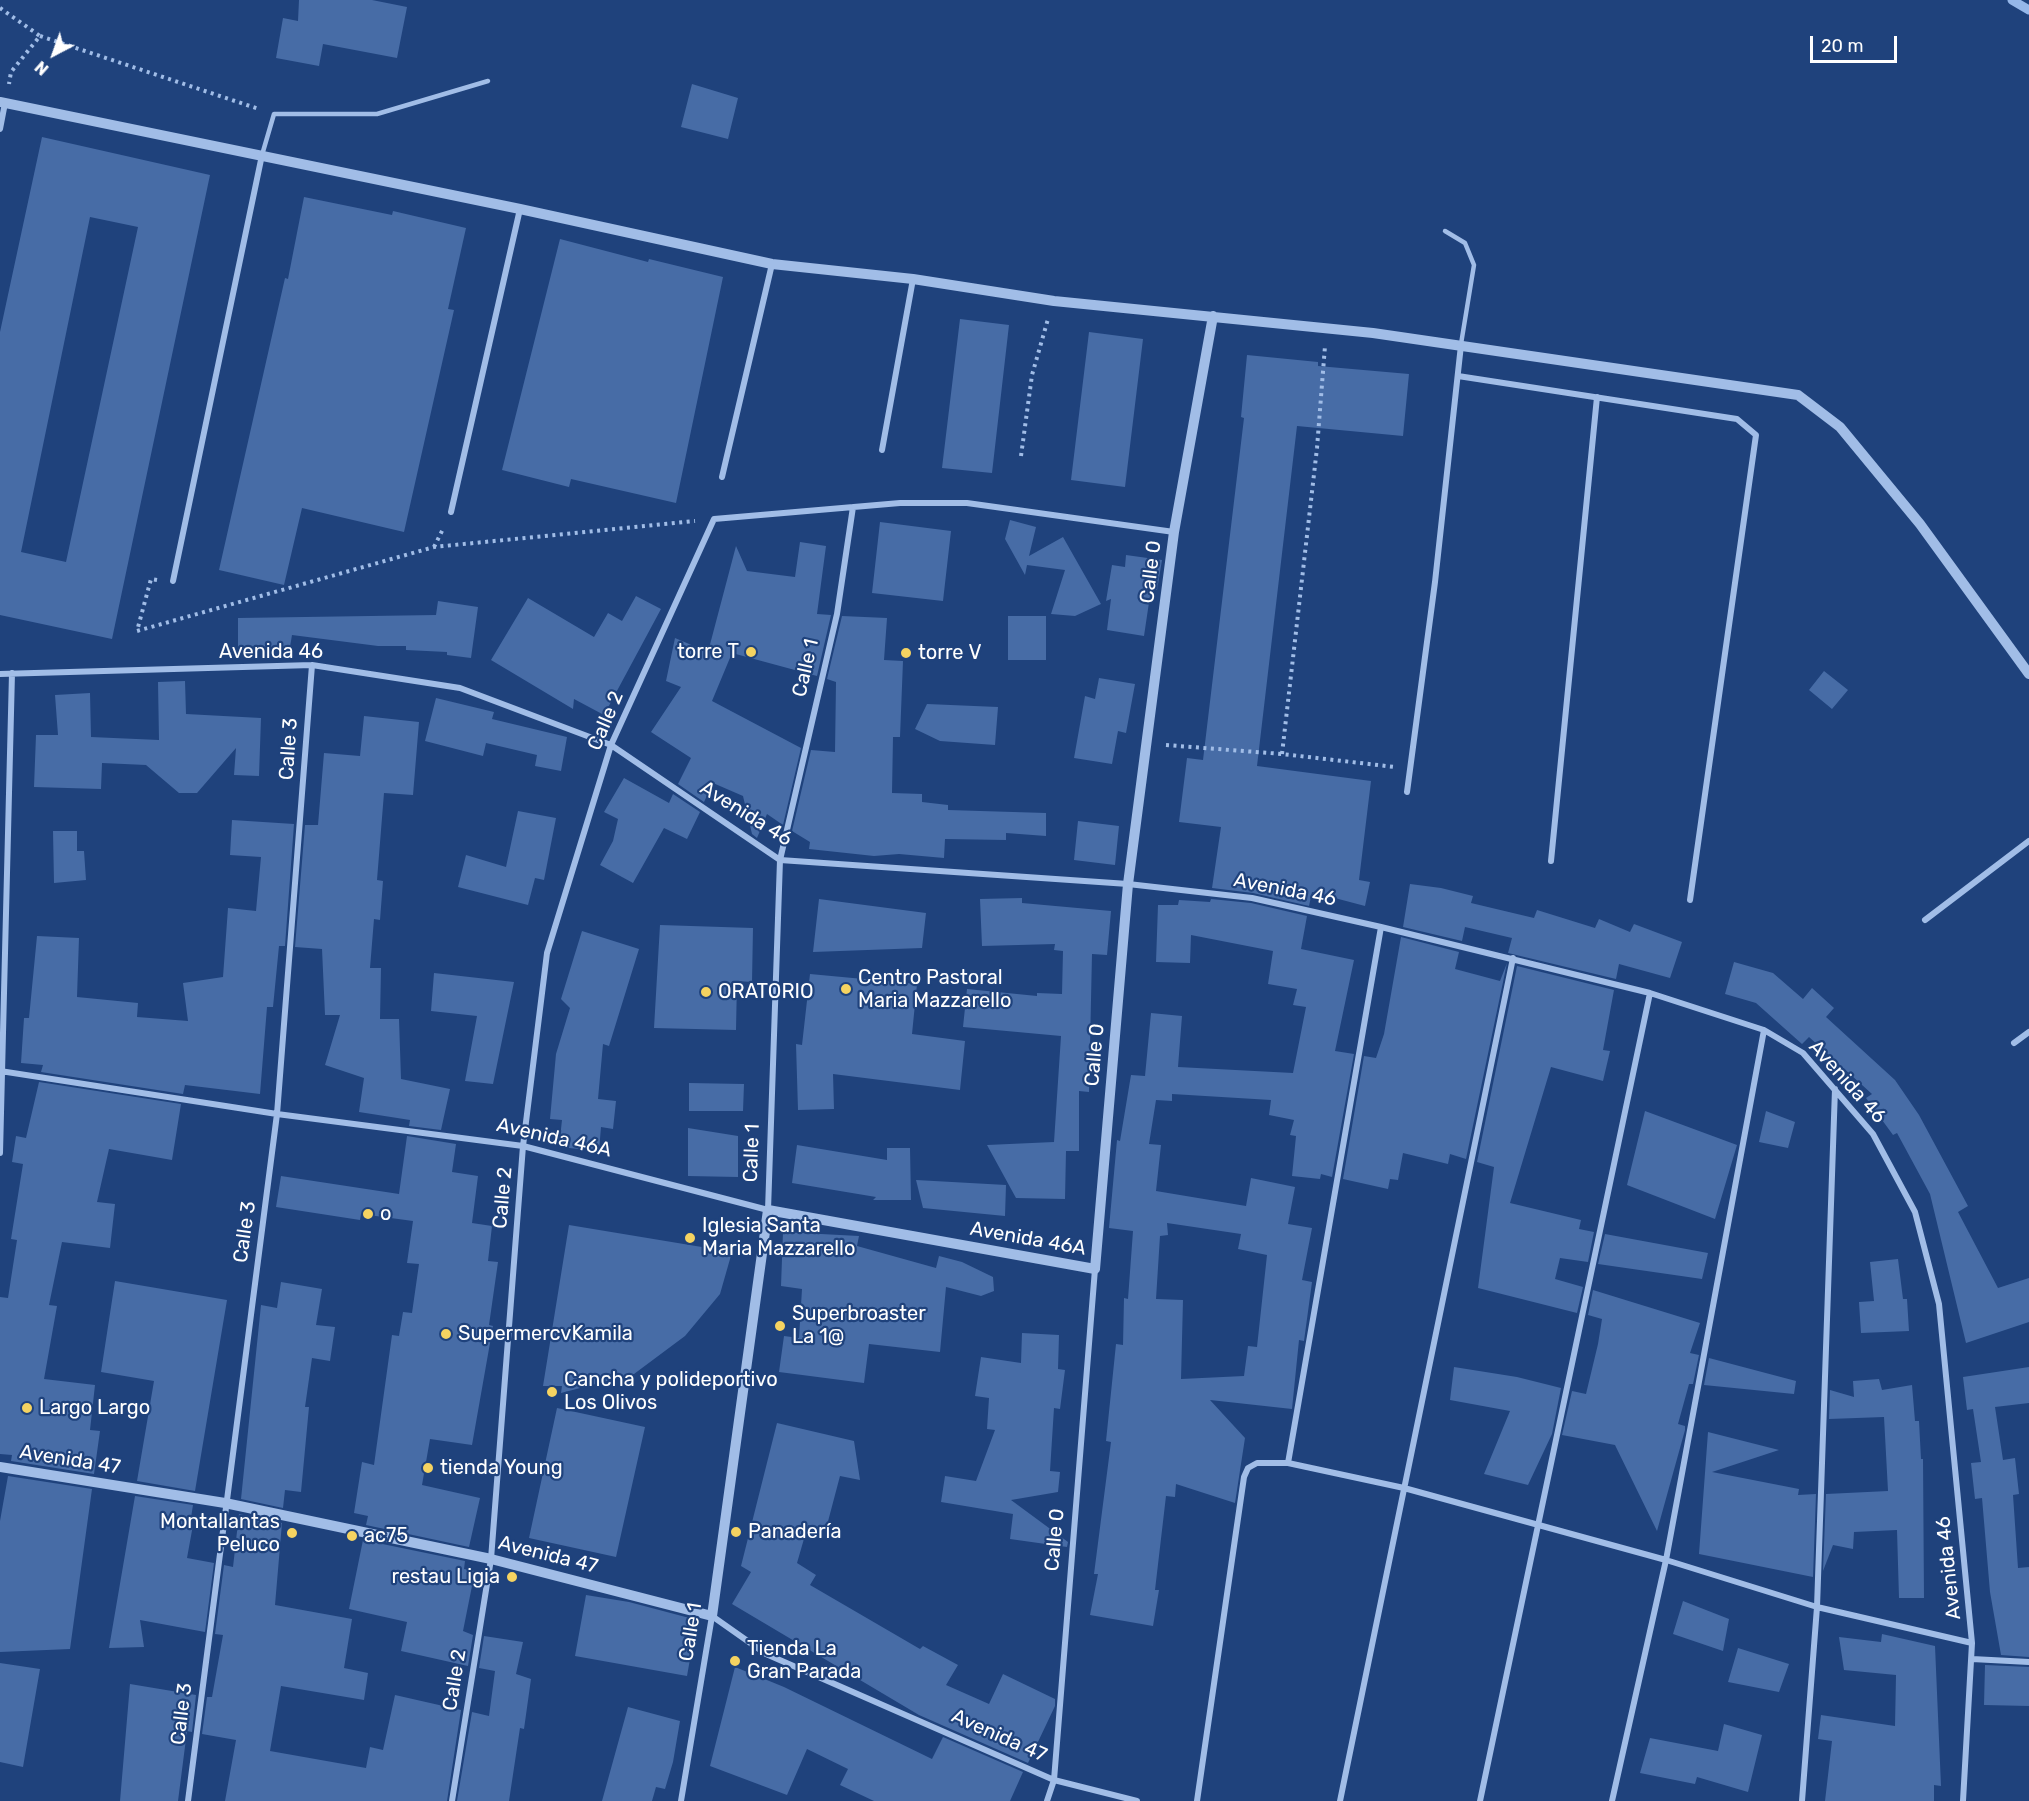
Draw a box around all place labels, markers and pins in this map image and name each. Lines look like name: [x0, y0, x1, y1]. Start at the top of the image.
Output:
place label: torre T: [677, 640, 739, 664]
place label: torre V: [918, 641, 982, 665]
marker: torre T: [744, 645, 758, 659]
marker: torre V: [899, 646, 913, 660]
place label: Centro Pastoral Maria Mazzarello: [858, 966, 1011, 1013]
place label: ORATORIO: [718, 980, 813, 1004]
marker: Centro Pastoral Maria Mazzarello: [839, 982, 853, 996]
marker: ORATORIO: [699, 985, 713, 999]
place label: o: [380, 1202, 391, 1226]
marker: o: [361, 1207, 375, 1221]
place label: Iglesia Santa Maria Mazzarello: [702, 1214, 855, 1261]
marker: Iglesia Santa Maria Mazzarello: [683, 1231, 697, 1245]
place label: Superbroaster La 1@: [792, 1302, 926, 1349]
marker: Superbroaster La 1@: [773, 1319, 787, 1333]
place label: SupermercvKamila: [458, 1322, 633, 1346]
marker: SupermercvKamila: [439, 1327, 453, 1341]
place label: Cancha y polideportivo Los Olivos: [564, 1368, 778, 1415]
marker: Cancha y polideportivo Los Olivos: [545, 1385, 559, 1399]
place label: Largo Largo: [39, 1396, 150, 1420]
marker: Largo Largo: [20, 1401, 34, 1415]
place label: tienda Young: [440, 1456, 563, 1480]
marker: tienda Young: [421, 1461, 435, 1475]
place label: Montallantas Peluco: [160, 1510, 280, 1557]
place label: Panadería: [748, 1520, 841, 1544]
place label: ac75: [364, 1524, 408, 1548]
marker: Panadería: [729, 1525, 743, 1539]
marker: Montallantas Peluco: [285, 1526, 299, 1540]
marker: ac75: [345, 1529, 359, 1543]
place label: restau Ligia: [391, 1565, 500, 1589]
marker: restau Ligia: [505, 1570, 519, 1584]
place label: Tienda La Gran Parada: [747, 1637, 861, 1684]
marker: Tienda La Gran Parada: [728, 1654, 742, 1668]

